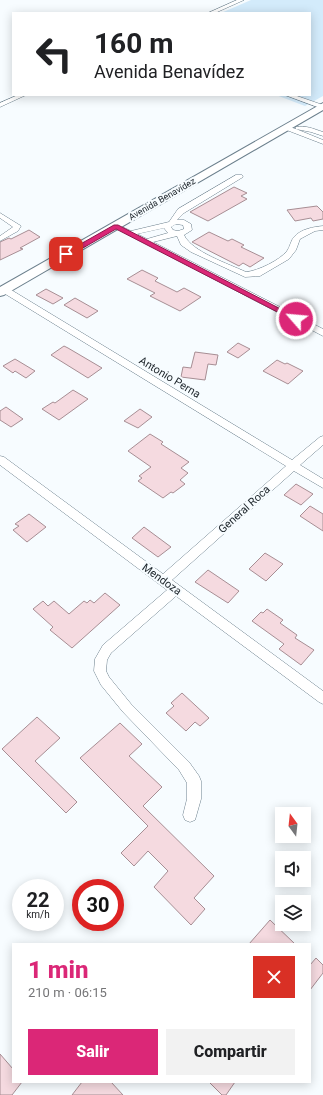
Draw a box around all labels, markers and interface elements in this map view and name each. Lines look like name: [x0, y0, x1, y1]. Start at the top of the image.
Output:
text: 160 m: [94, 27, 173, 60]
icon: left: [28, 28, 80, 80]
text: Avenida Benavídez: [94, 61, 244, 82]
street label: Avenida Benavídez: [127, 176, 198, 222]
pin: [49, 237, 83, 271]
icon: arrive: [55, 243, 77, 265]
position arrow: [275, 298, 317, 340]
street label: Antonio Perna: [137, 354, 203, 401]
street label: General Roca: [216, 483, 273, 536]
street label: Mendoza: [140, 561, 184, 598]
north arrow: [275, 807, 311, 843]
map controls: [275, 807, 311, 931]
button: sound: [275, 851, 311, 887]
speed limit sign: 30: [72, 879, 124, 931]
text: 22: [27, 888, 49, 912]
button: layers: [275, 895, 311, 931]
text: km/h: [26, 909, 50, 920]
text: 1 min: [28, 956, 89, 984]
button: close: [253, 956, 295, 998]
text: 210 m · 06:15: [28, 985, 107, 1000]
button: Salir: [28, 1029, 158, 1075]
button: Compartir: [166, 1029, 295, 1075]

